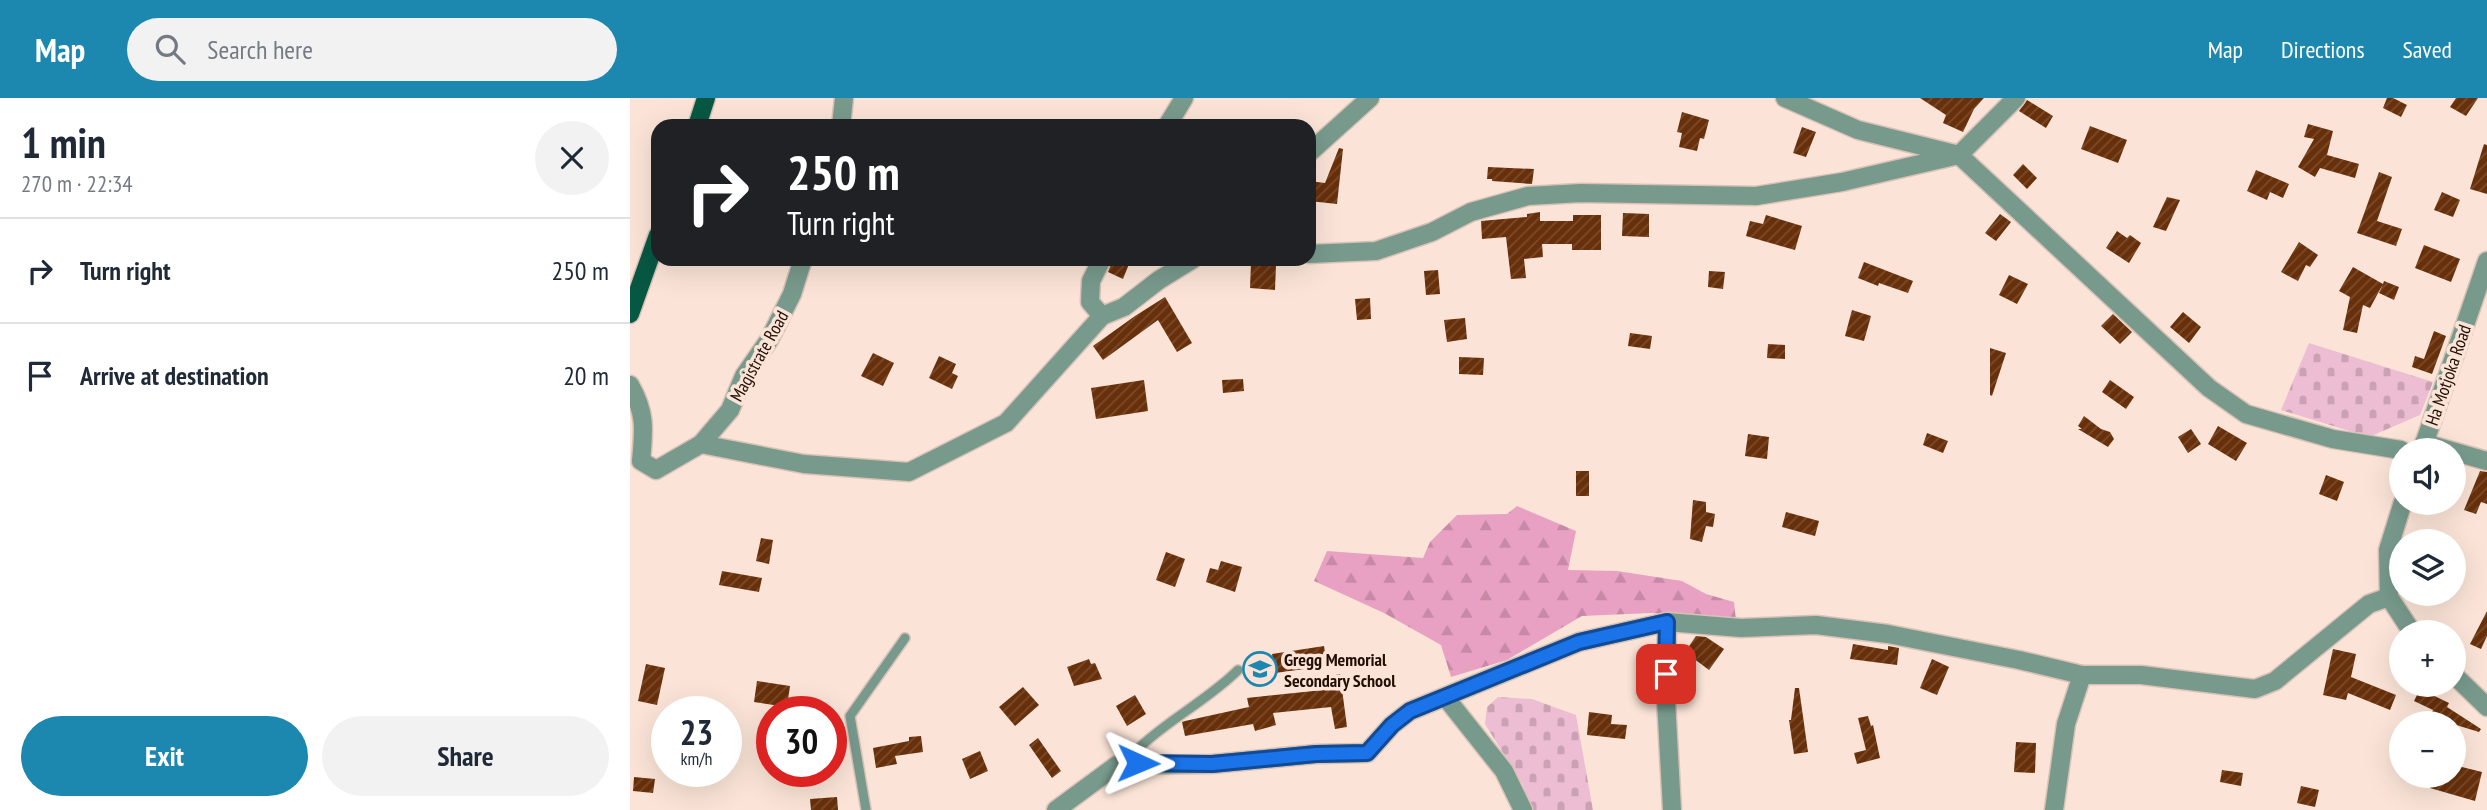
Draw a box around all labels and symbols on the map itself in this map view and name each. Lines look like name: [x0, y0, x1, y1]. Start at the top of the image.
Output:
street label: Magistrate Road: [725, 307, 793, 405]
street label: Ha Motjoka Road: [2420, 322, 2476, 428]
pin: [1636, 644, 1696, 704]
place label: Gregg Memorial Secondary School: [1284, 648, 1396, 692]
school or university icon: Gregg Memorial Secondary School: [1241, 650, 1279, 688]
speed limit sign: 30: [756, 696, 847, 787]
position arrow: [1101, 726, 1175, 800]

